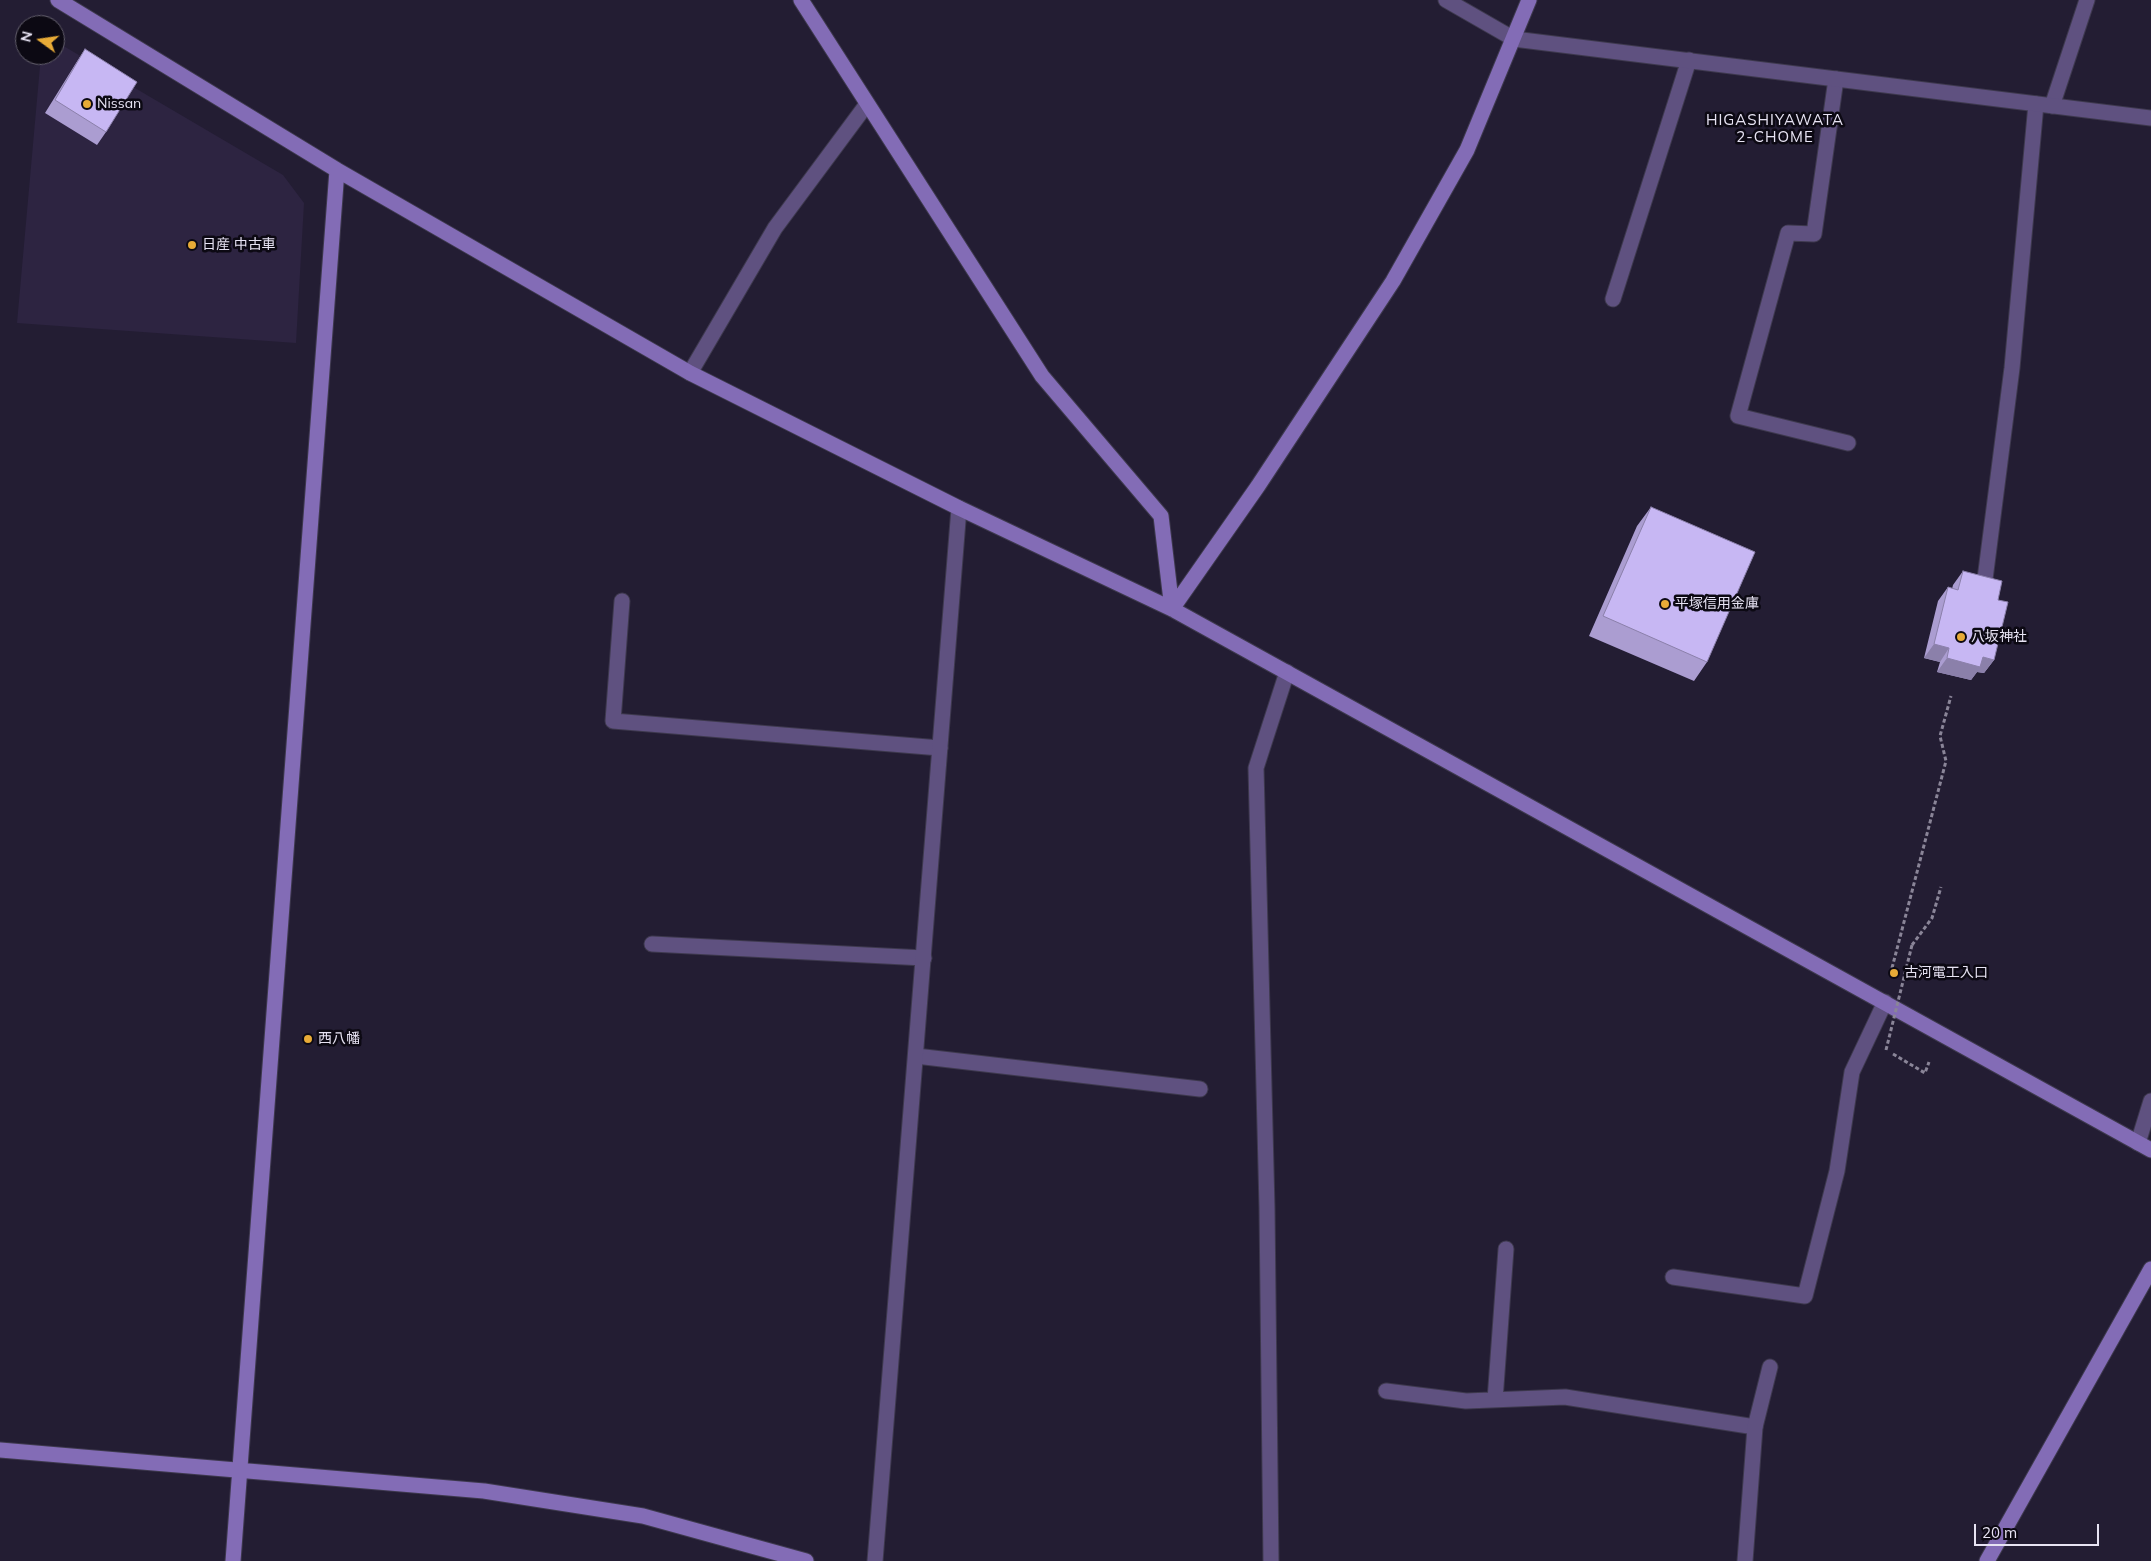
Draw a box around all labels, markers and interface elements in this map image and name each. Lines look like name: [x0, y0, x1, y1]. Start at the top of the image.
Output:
north arrow: [15, 15, 65, 65]
text: N: [16, 29, 36, 44]
place label: Nissan: [97, 96, 141, 112]
marker: Nissan: [81, 98, 93, 110]
district label: HIGASHIYAWATA 2-CHOME: [1704, 111, 1846, 146]
place label: 日産 中古車: [202, 237, 276, 253]
marker: 日産 中古車: [186, 239, 198, 251]
place label: 平塚信用金庫: [1675, 596, 1759, 612]
marker: 平塚信用金庫: [1659, 598, 1671, 610]
place label: 八坂神社: [1971, 629, 2027, 645]
marker: 八坂神社: [1955, 631, 1967, 643]
place label: 古河電工入口: [1904, 965, 1988, 981]
marker: 古河電工入口: [1888, 967, 1900, 979]
place label: 西八幡: [318, 1031, 360, 1047]
marker: 西八幡: [302, 1033, 314, 1045]
scale bar: [1976, 1514, 2101, 1546]
text: 20 m: [1982, 1523, 2017, 1542]

